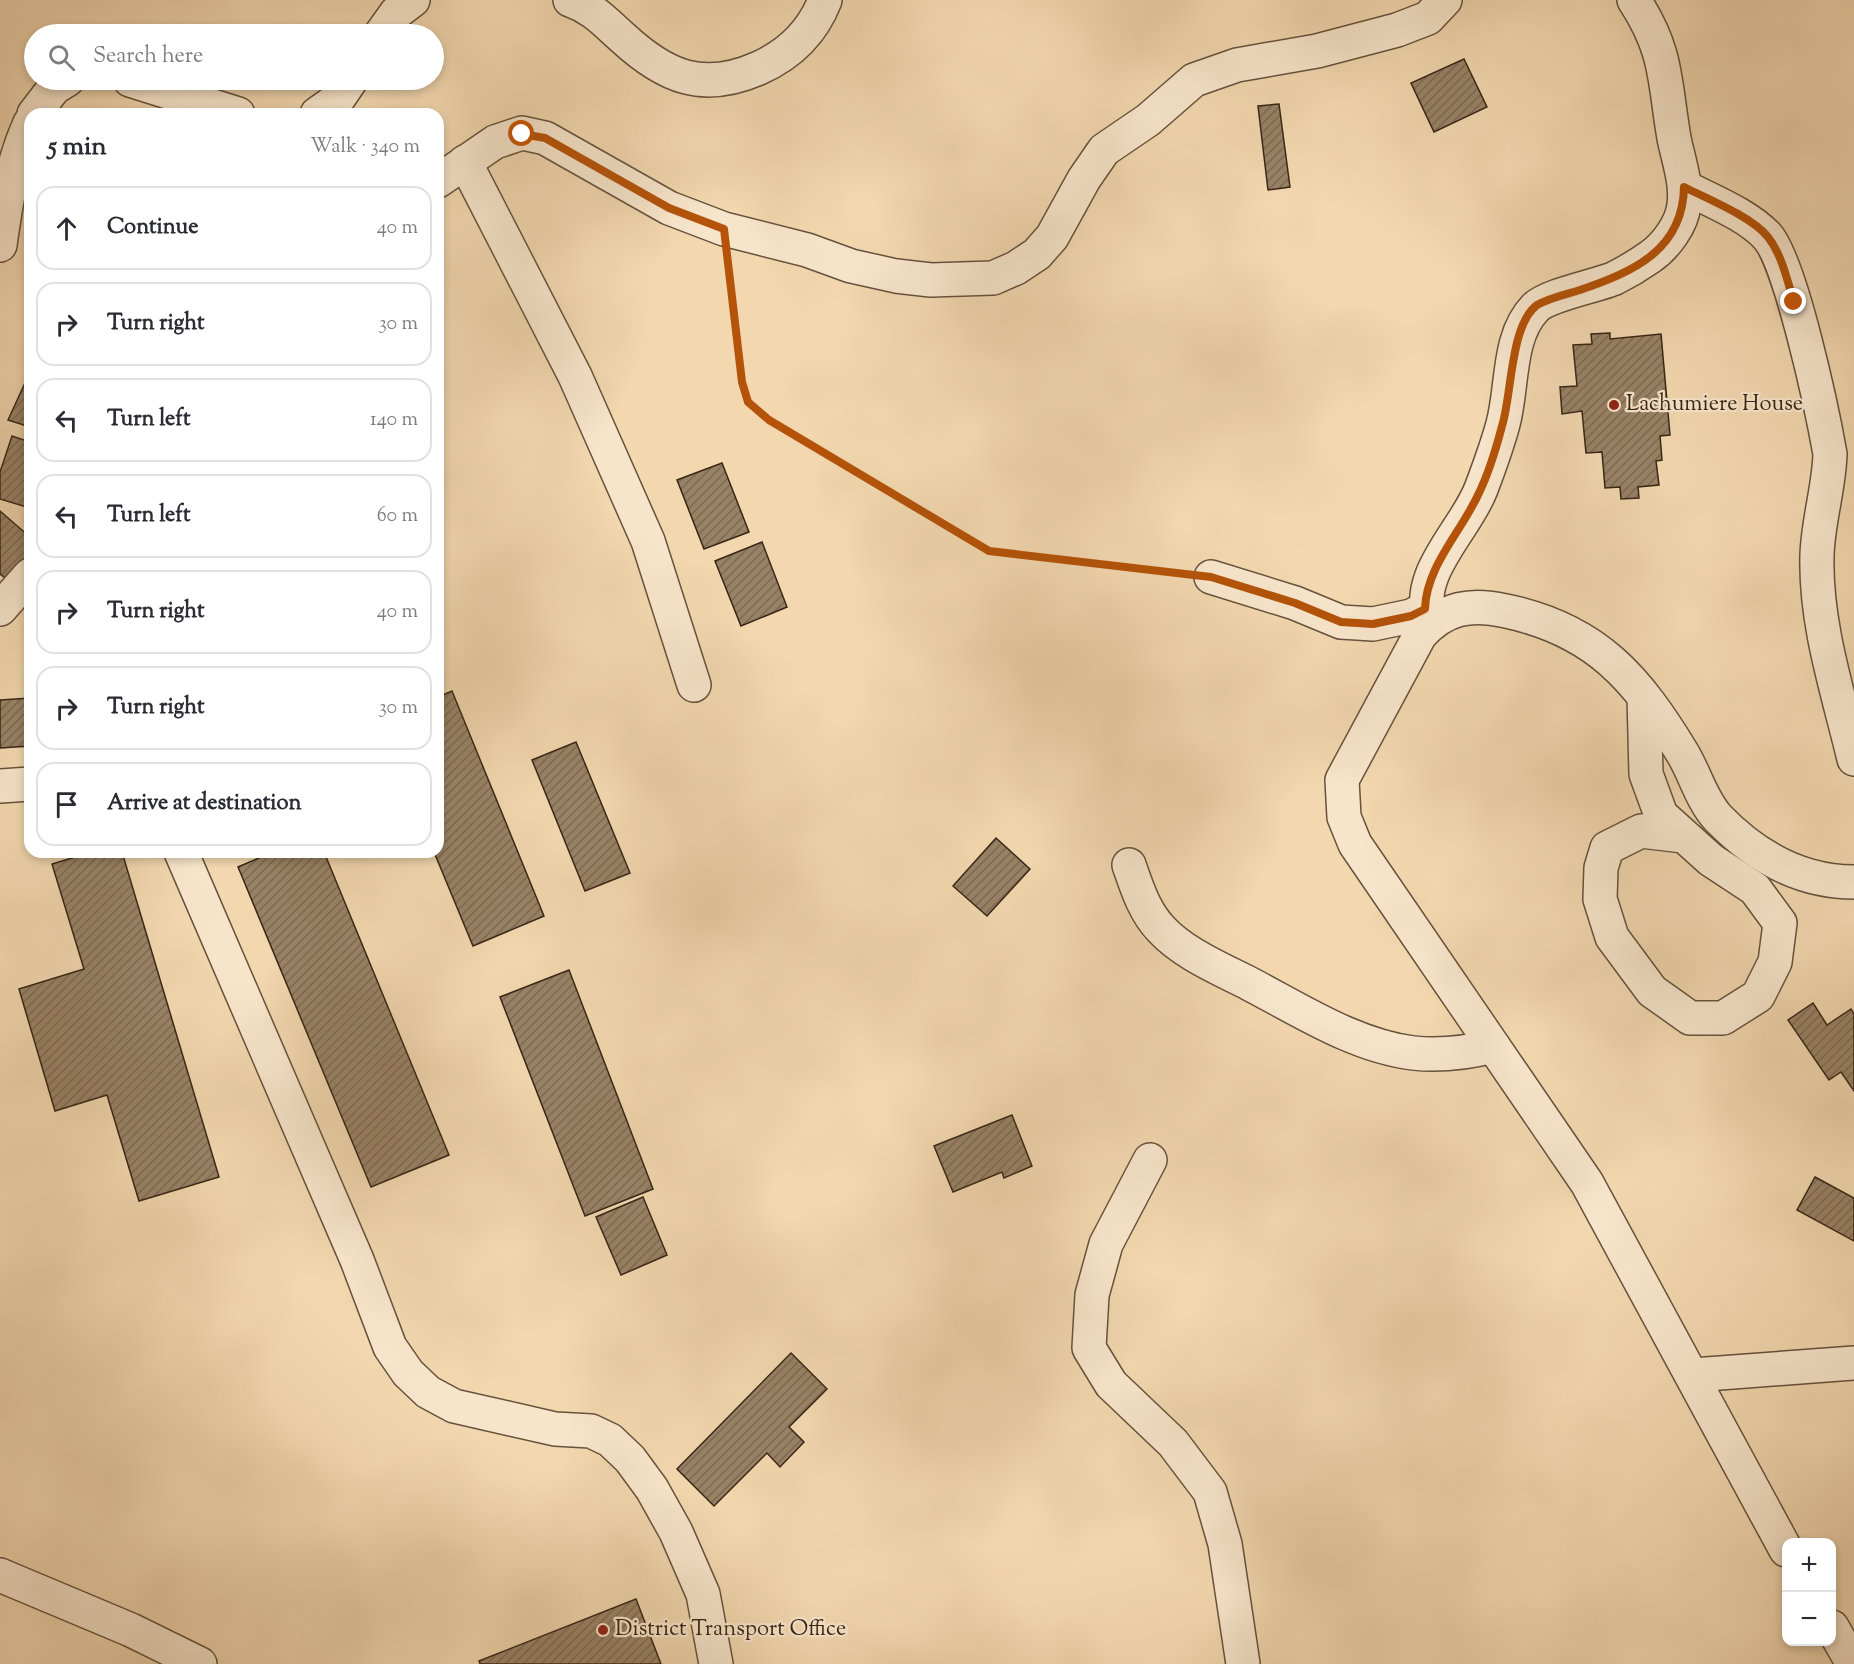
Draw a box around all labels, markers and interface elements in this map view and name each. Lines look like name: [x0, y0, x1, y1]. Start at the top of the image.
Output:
search box: [24, 24, 444, 90]
icon: search: [45, 41, 78, 74]
text: Search here: [93, 41, 203, 73]
route start: [508, 120, 534, 146]
text: 5 min: [48, 129, 107, 166]
text: Walk · 340 m: [310, 133, 420, 162]
icon: ahead: [50, 212, 83, 245]
text: Continue: [107, 212, 198, 244]
text: 40 m: [377, 214, 418, 243]
route end: [1780, 288, 1806, 314]
icon: right: [50, 308, 83, 341]
text: Turn right: [107, 308, 204, 340]
text: 30 m: [379, 310, 418, 339]
place label: Lachumiere House: [1626, 389, 1803, 421]
marker: Lachumiere House: [1607, 398, 1621, 412]
icon: left: [50, 404, 83, 437]
text: Turn left: [107, 404, 190, 436]
text: 140 m: [370, 406, 418, 435]
icon: left: [50, 500, 83, 533]
text: Turn left: [107, 500, 190, 532]
text: 60 m: [377, 502, 418, 531]
icon: right: [50, 596, 83, 629]
text: Turn right: [107, 596, 204, 628]
text: 40 m: [377, 598, 418, 627]
icon: right: [50, 692, 83, 725]
text: Turn right: [107, 692, 204, 724]
text: 30 m: [379, 694, 418, 723]
icon: arrive: [50, 788, 83, 821]
text: Arrive at destination: [107, 788, 302, 820]
map controls: [1782, 1538, 1836, 1646]
button: +: [1782, 1538, 1836, 1592]
button: −: [1782, 1592, 1836, 1646]
place label: District Transport Office: [615, 1614, 846, 1646]
marker: District Transport Office: [596, 1623, 610, 1637]

